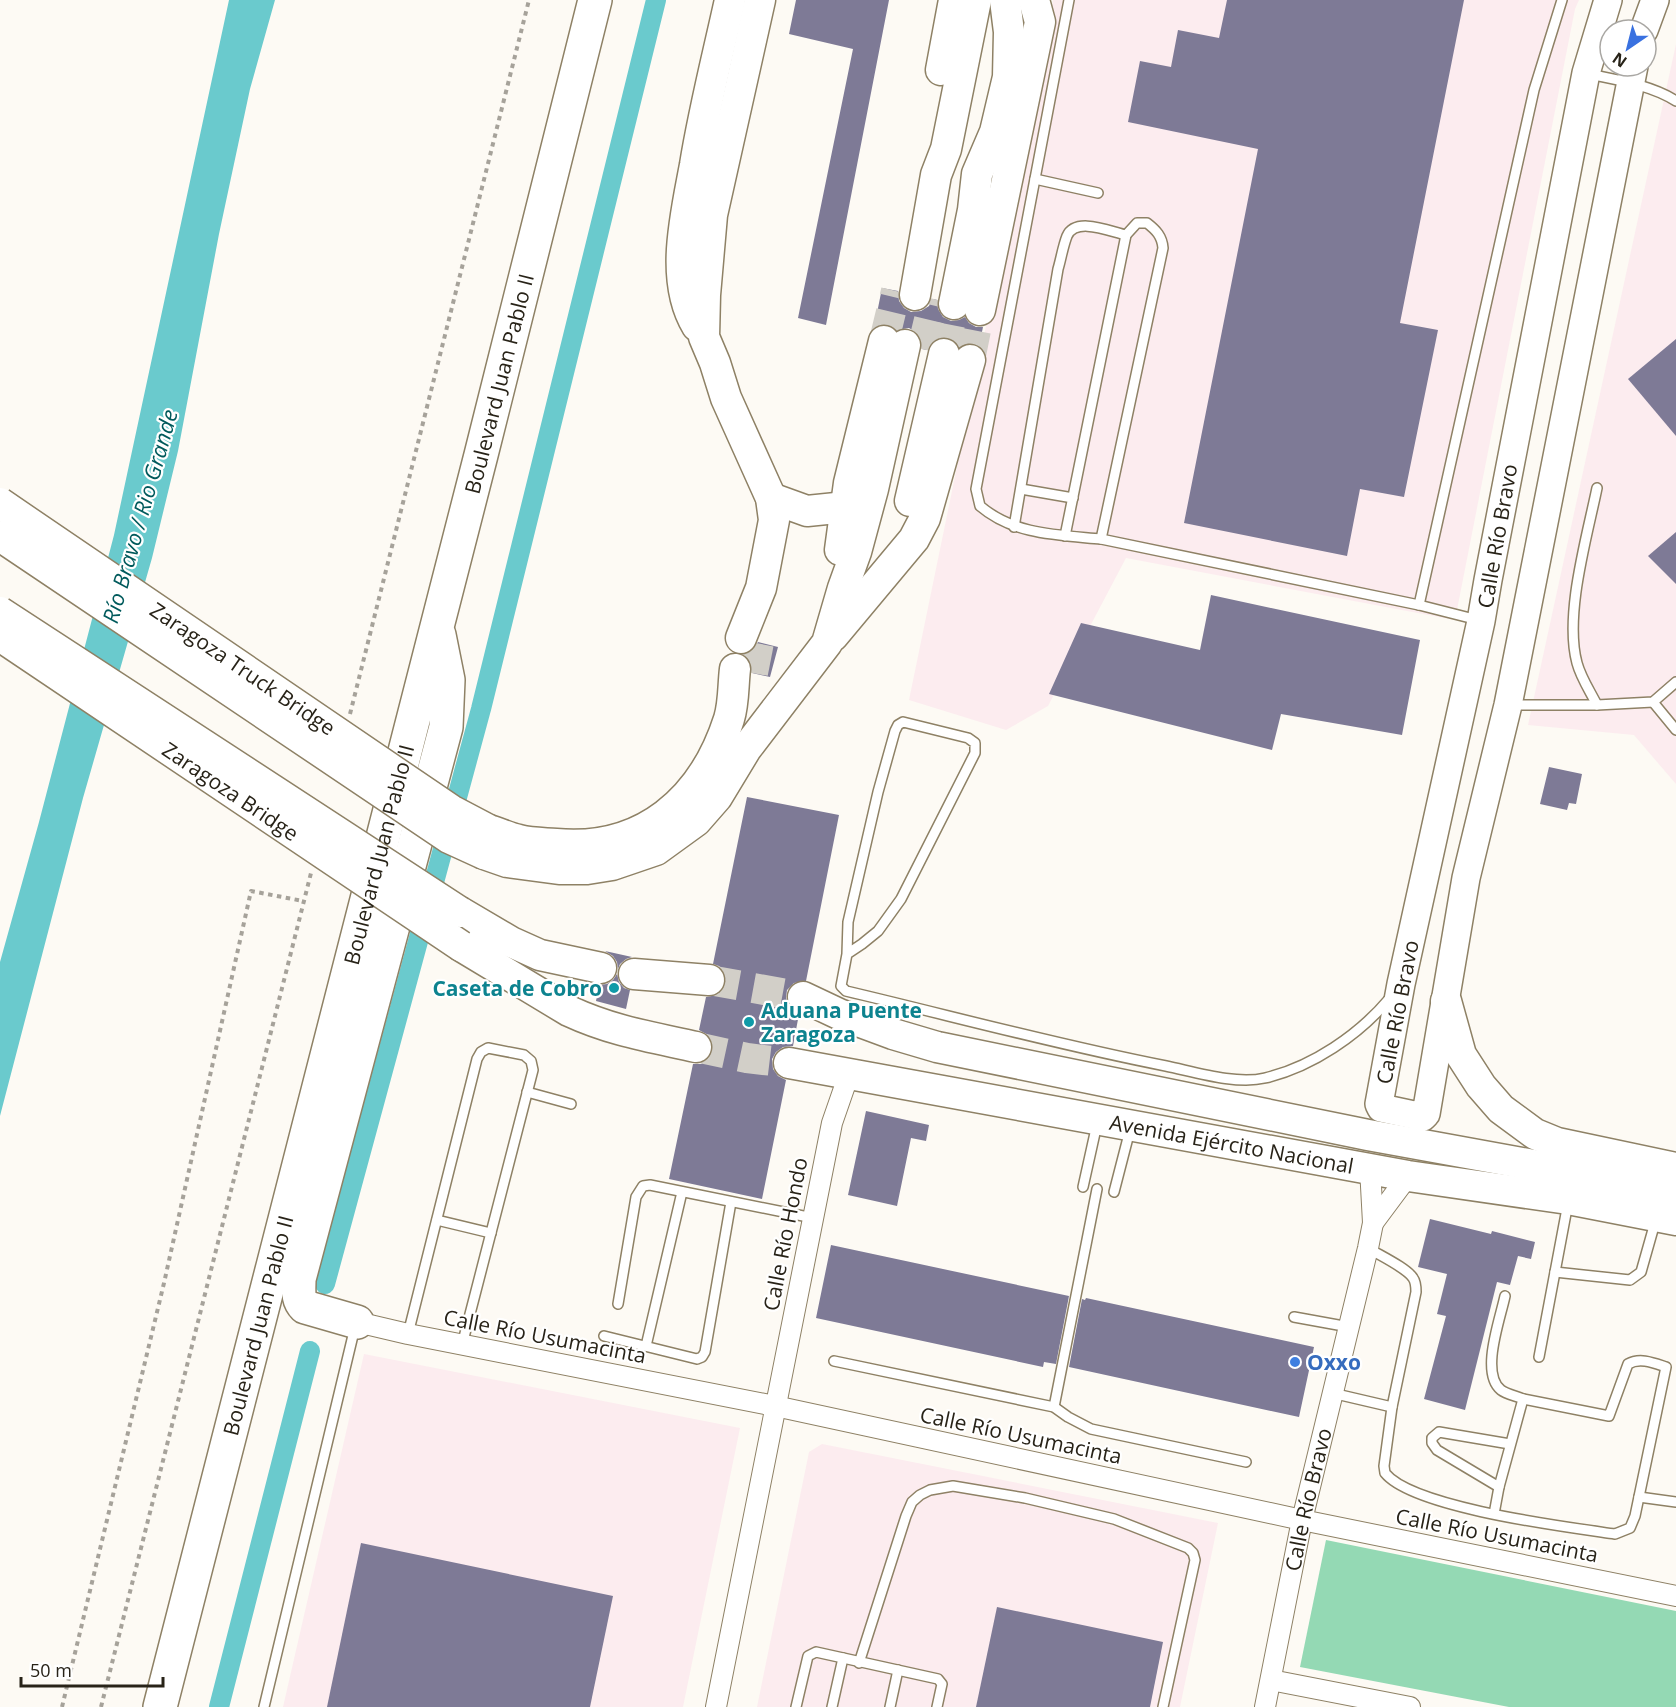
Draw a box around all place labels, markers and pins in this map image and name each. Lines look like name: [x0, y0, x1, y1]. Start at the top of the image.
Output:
place label: Caseta de Cobro: [432, 974, 602, 1002]
marker: Caseta de Cobro: [607, 981, 621, 995]
place label: Aduana Puente Zaragoza: [761, 996, 922, 1048]
marker: Aduana Puente Zaragoza: [742, 1015, 756, 1029]
place label: Oxxo: [1307, 1348, 1361, 1376]
marker: Oxxo: [1288, 1355, 1302, 1369]

